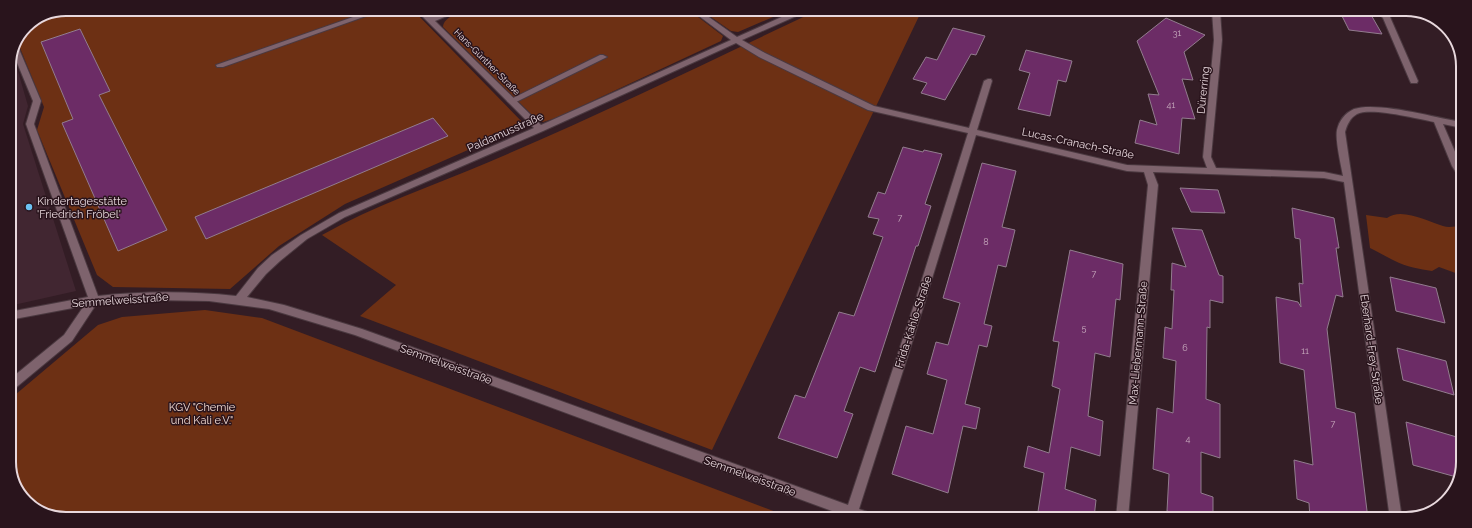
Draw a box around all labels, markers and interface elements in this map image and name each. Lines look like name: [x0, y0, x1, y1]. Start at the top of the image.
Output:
street label: Hans-Günther-Straße: [452, 27, 522, 97]
house number: 31: [1173, 28, 1181, 38]
street label: Dürerring: [1195, 66, 1212, 115]
house number: 41: [1167, 100, 1176, 110]
street label: Paldamusstraße: [465, 110, 546, 155]
street label: Lucas-Cranach-Straße: [1021, 125, 1136, 162]
place label: Kindertagesstätte 'Friedrich Fröbel': [37, 195, 128, 221]
marker: Kindertagesstätte 'Friedrich Fröbel': [24, 202, 34, 212]
house number: 7: [898, 213, 903, 223]
house number: 8: [983, 237, 989, 247]
house number: 7: [1092, 269, 1097, 279]
street label: Frida-Kahlo-Straße: [892, 274, 935, 370]
street label: Max-Liebermann-Straße: [1127, 280, 1150, 405]
street label: Semmelweisstraße: [71, 291, 169, 310]
street label: Eberhard-Frey-Straße: [1357, 293, 1386, 405]
house number: 5: [1082, 323, 1087, 333]
street label: Semmelweisstraße: [398, 342, 494, 387]
house number: 6: [1182, 343, 1188, 353]
house number: 11: [1301, 346, 1309, 356]
park label: KGV "Chemie und Kali e.V.": [169, 401, 236, 427]
house number: 7: [1331, 419, 1336, 429]
house number: 4: [1186, 434, 1191, 444]
street label: Semmelweisstraße: [702, 454, 798, 499]

